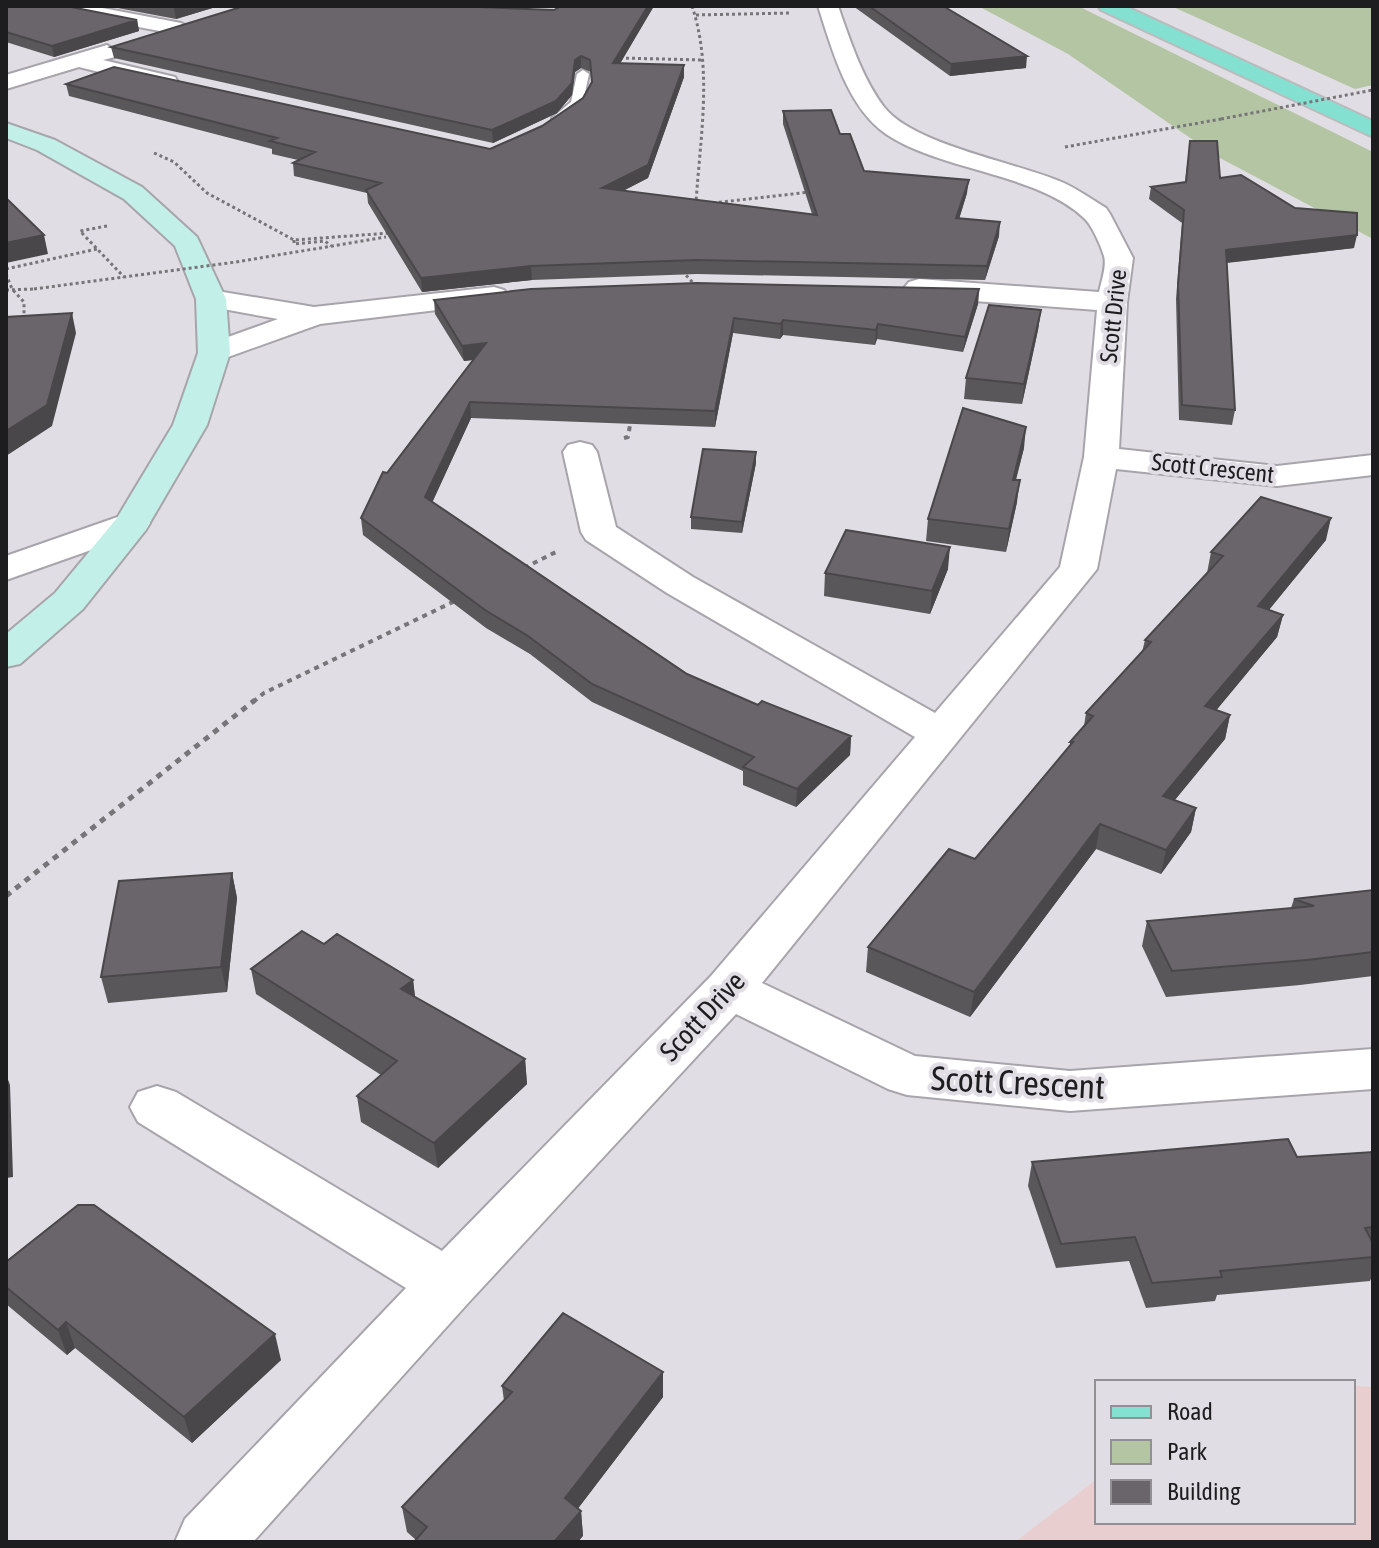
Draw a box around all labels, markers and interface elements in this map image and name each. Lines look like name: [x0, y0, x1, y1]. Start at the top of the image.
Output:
street label: Scott Drive: [1095, 268, 1131, 364]
street label: Scott Crescent: [1150, 448, 1276, 488]
street label: Scott Drive: [653, 965, 751, 1067]
street label: Scott Crescent: [930, 1058, 1106, 1106]
legend: [1095, 1380, 1355, 1524]
text: Road: [1167, 1398, 1213, 1425]
text: Park: [1167, 1438, 1208, 1465]
text: Building: [1167, 1478, 1241, 1505]

